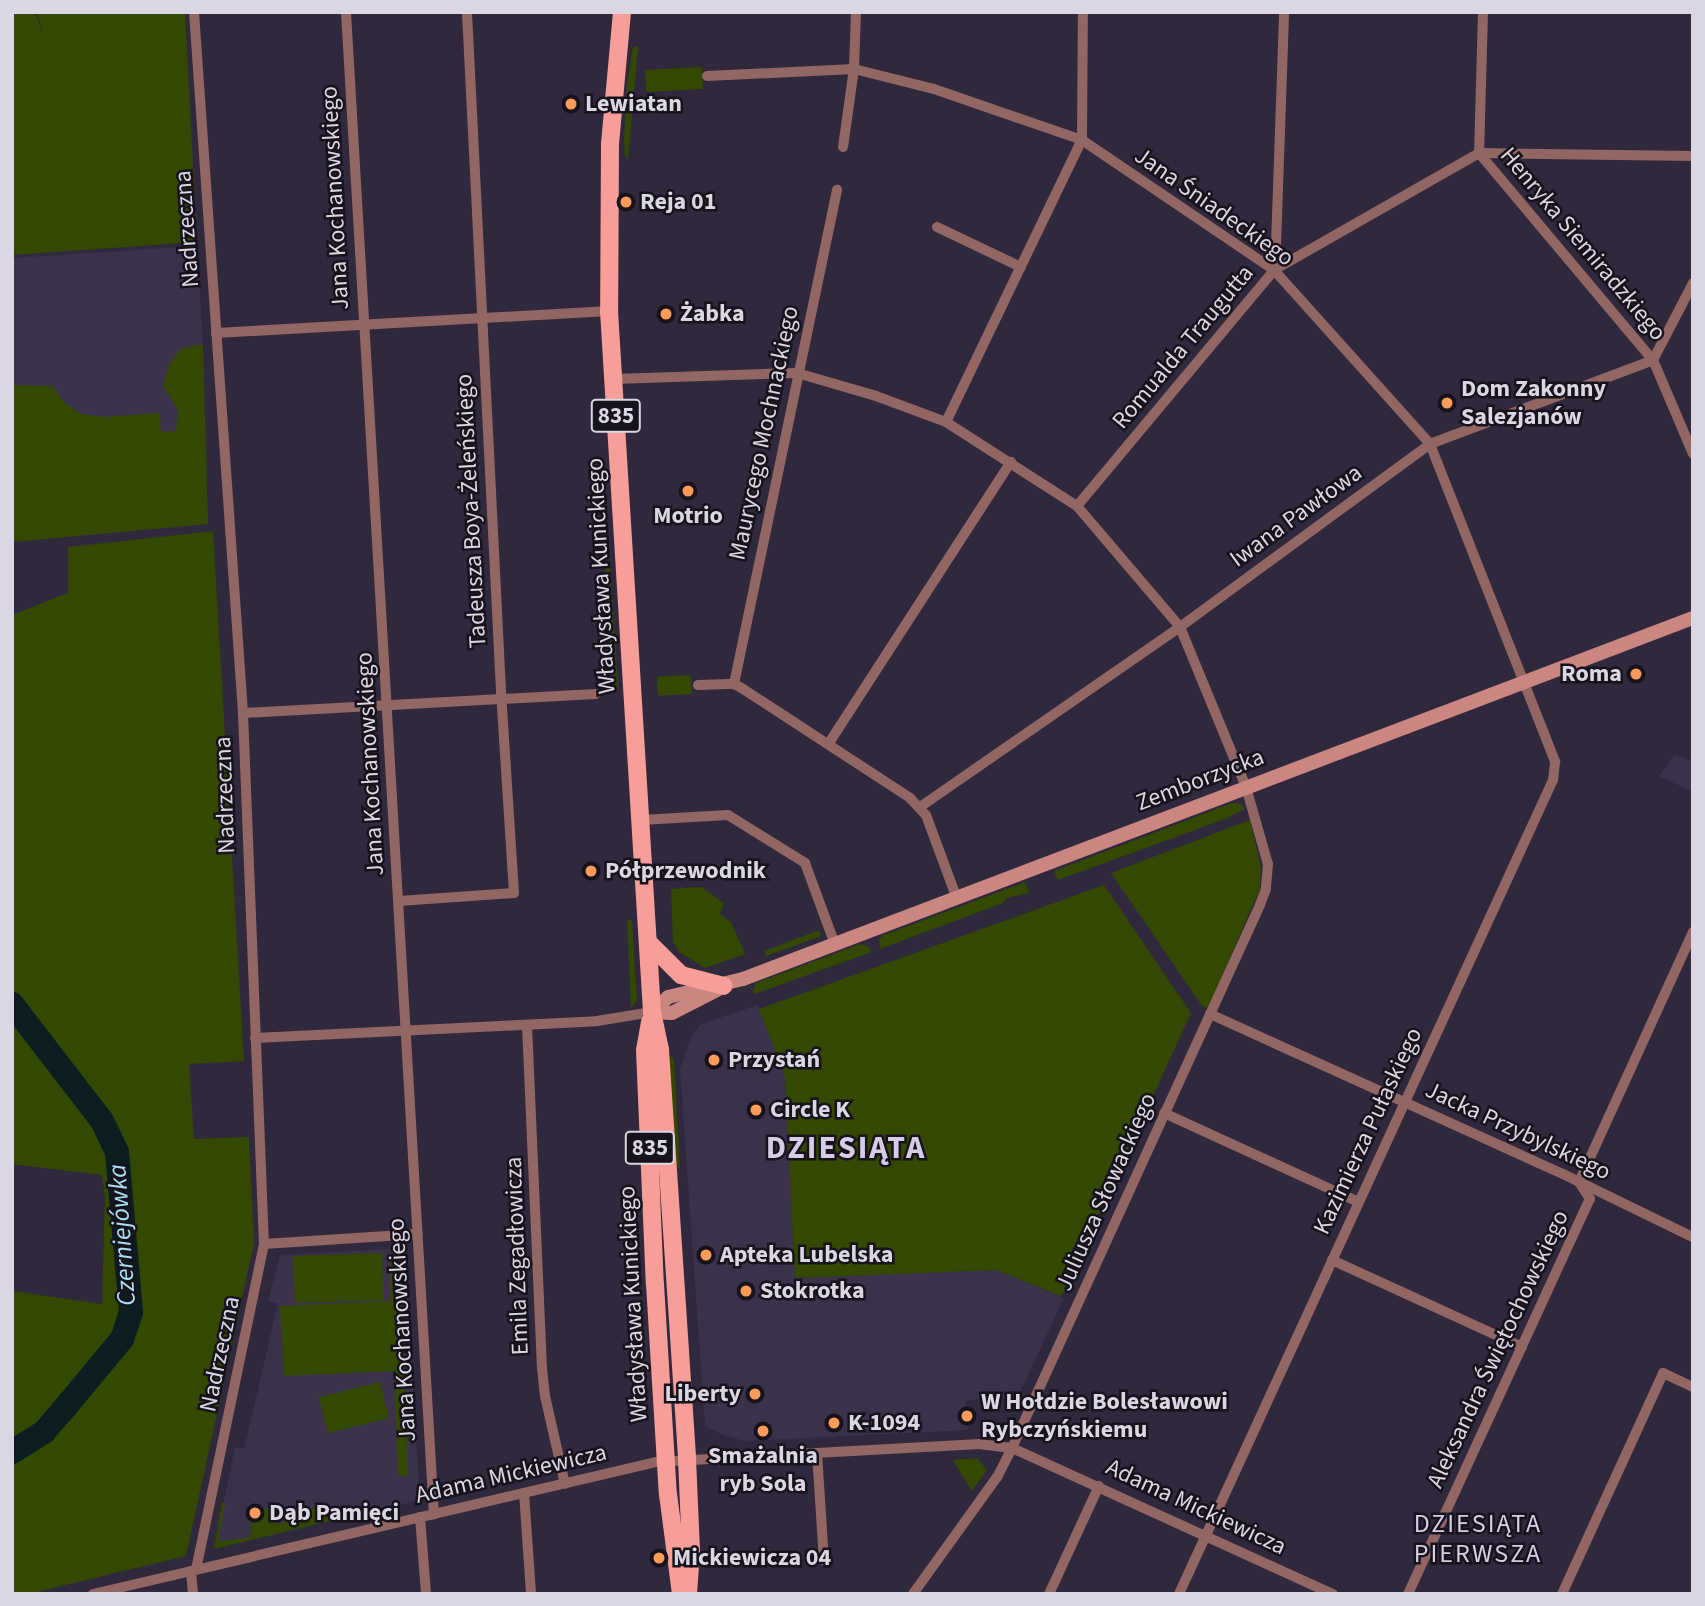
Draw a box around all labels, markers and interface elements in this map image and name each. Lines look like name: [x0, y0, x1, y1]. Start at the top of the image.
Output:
street label: Jana Kochanowskiego: [315, 85, 355, 311]
place label: Lewiatan: [585, 90, 682, 118]
marker: Lewiatan: [563, 96, 579, 112]
street label: Jana Śniadeckiego: [1129, 141, 1299, 273]
street label: Henryka Siemiradzkiego: [1494, 142, 1672, 346]
street label: Nadrzeczna: [169, 169, 205, 289]
place label: Reja 01: [640, 188, 716, 216]
marker: Reja 01: [618, 194, 634, 210]
street label: Romualda Traugutta: [1106, 259, 1260, 435]
place label: Żabka: [680, 300, 745, 328]
street label: Maurycego Mochnackiego: [723, 303, 805, 563]
marker: Żabka: [658, 306, 674, 322]
street label: Tadeusza Boya-Żeleńskiego: [449, 373, 493, 649]
place label: Dom Zakonny Salezjanów: [1461, 375, 1606, 431]
marker: Dom Zakonny Salezjanów: [1439, 395, 1455, 411]
road number: 835: [590, 396, 642, 436]
street label: Władysława Kunickiego: [580, 457, 622, 695]
street label: Iwana Pawłowa: [1224, 458, 1368, 574]
marker: Motrio: [680, 483, 696, 499]
place label: Motrio: [653, 502, 723, 530]
street label: Jana Kochanowskiego: [350, 651, 390, 877]
place label: Roma: [1561, 660, 1622, 688]
marker: Roma: [1628, 666, 1644, 682]
street label: Nadrzeczna: [209, 736, 241, 854]
street label: Zemborzycka: [1132, 742, 1268, 818]
place label: Półprzewodnik: [605, 857, 766, 885]
marker: Półprzewodnik: [583, 863, 599, 879]
street label: Kazimierza Pułaskiego: [1307, 1023, 1429, 1239]
place label: Przystań: [728, 1046, 820, 1074]
marker: Przystań: [706, 1052, 722, 1068]
street label: Jacka Przybylskiego: [1421, 1075, 1615, 1187]
street label: Juliusza Słowackiego: [1049, 1089, 1163, 1295]
place label: Circle K: [770, 1096, 850, 1124]
marker: Circle K: [748, 1102, 764, 1118]
road number: 835: [624, 1128, 676, 1168]
district label: DZIESIĄTA: [767, 1129, 925, 1167]
street label: Emila Zegadłowicza: [499, 1156, 535, 1356]
water label: Czerniejówka: [101, 1163, 143, 1307]
street label: Władysława Kunickiego: [612, 1185, 654, 1423]
street label: Aleksandra Świętochowskiego: [1421, 1206, 1575, 1492]
street label: Jana Kochanowskiego: [382, 1217, 422, 1443]
place label: Apteka Lubelska: [720, 1241, 893, 1269]
marker: Apteka Lubelska: [698, 1247, 714, 1263]
place label: Stokrotka: [760, 1277, 865, 1305]
marker: Stokrotka: [738, 1283, 754, 1299]
street label: Nadrzeczna: [194, 1294, 246, 1414]
place label: Liberty: [665, 1380, 741, 1408]
marker: Liberty: [747, 1386, 763, 1402]
place label: W Hołdzie Bolesławowi Rybczyńskiemu: [981, 1388, 1228, 1444]
marker: W Hołdzie Bolesławowi Rybczyńskiemu: [959, 1408, 975, 1424]
place label: K-1094: [848, 1409, 920, 1437]
marker: K-1094: [826, 1415, 842, 1431]
marker: Smażalnia ryb Sola: [755, 1423, 771, 1439]
street label: Adama Mickiewicza: [413, 1438, 609, 1510]
place label: Smażalnia ryb Sola: [708, 1442, 818, 1498]
street label: Adama Mickiewicza: [1101, 1453, 1291, 1561]
place label: Dąb Pamięci: [269, 1499, 399, 1527]
marker: Dąb Pamięci: [247, 1505, 263, 1521]
district label: DZIESIĄTA PIERWSZA: [1415, 1508, 1541, 1570]
place label: Mickiewicza 04: [673, 1544, 831, 1572]
marker: Mickiewicza 04: [651, 1550, 667, 1566]

